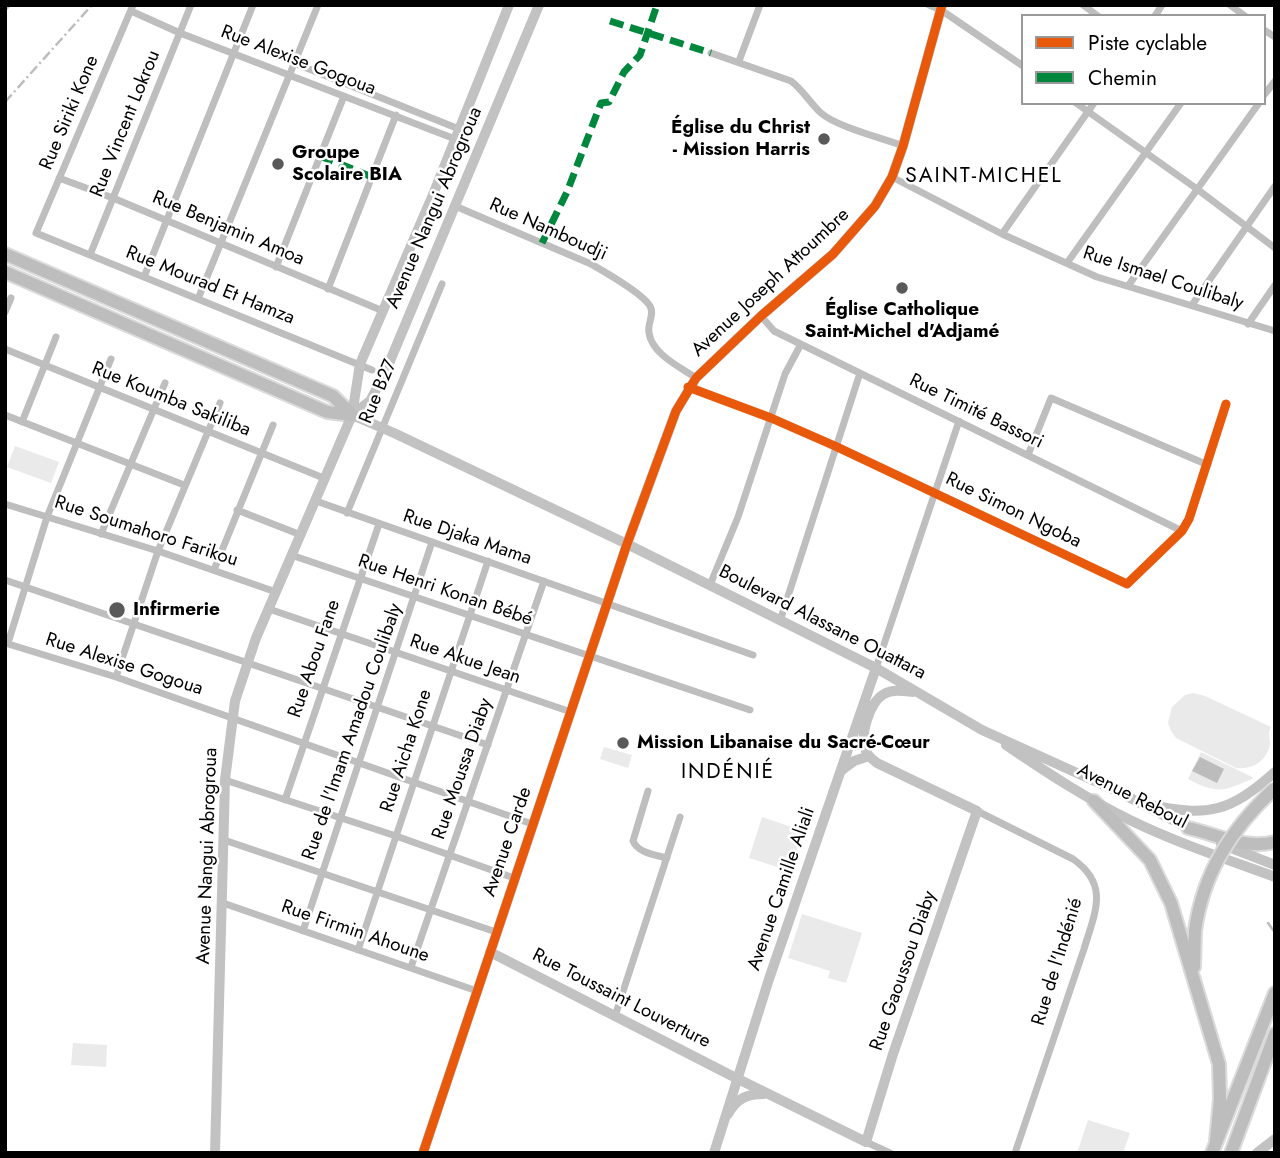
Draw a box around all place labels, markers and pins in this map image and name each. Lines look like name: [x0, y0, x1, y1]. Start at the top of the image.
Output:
place label: Église du Christ - Mission Harris: [671, 117, 810, 161]
marker: Église du Christ - Mission Harris: [816, 131, 832, 147]
place label: Groupe Scolaire BIA: [292, 142, 402, 186]
marker: Groupe Scolaire BIA: [270, 156, 286, 172]
marker: Église Catholique Saint-Michel d'Adjamé: [894, 280, 910, 296]
place label: Église Catholique Saint-Michel d'Adjamé: [805, 299, 999, 343]
place label: Infirmerie: [133, 599, 220, 621]
marker: Infirmerie: [107, 600, 127, 620]
place label: Mission Libanaise du Sacré-Cœur: [637, 732, 930, 754]
marker: Mission Libanaise du Sacré-Cœur: [615, 735, 631, 751]

